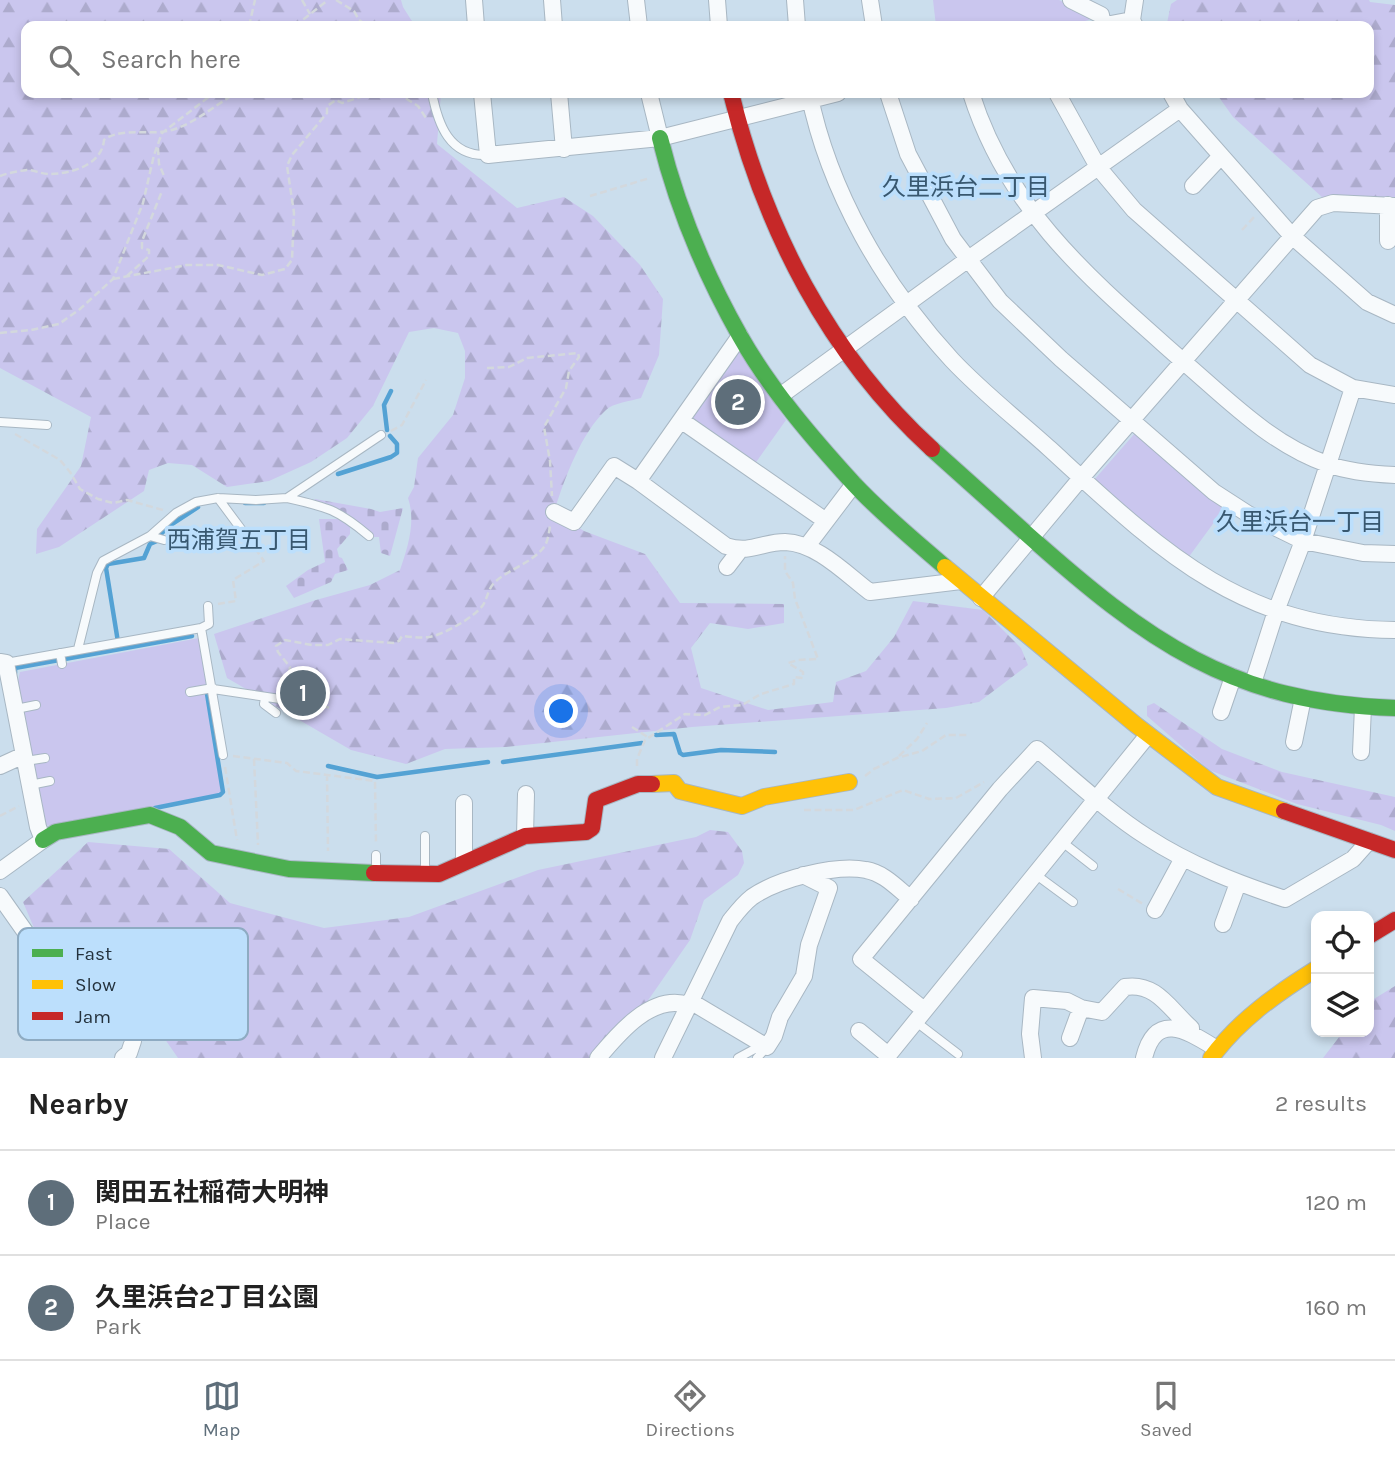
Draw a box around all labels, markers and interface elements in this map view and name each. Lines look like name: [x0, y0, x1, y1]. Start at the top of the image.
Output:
search box: [21, 21, 1374, 98]
icon: search: [45, 41, 83, 79]
text: Search here: [101, 44, 241, 75]
district label: 久里浜台二丁目: [882, 173, 1050, 201]
pin: 2: [715, 376, 761, 428]
district label: 久里浜台一丁目: [1216, 508, 1384, 536]
district label: 西浦賀五丁目: [167, 526, 311, 554]
pin: 1: [280, 667, 326, 719]
your location: [544, 694, 578, 728]
map controls: [1311, 911, 1374, 1037]
button: locate: [1311, 911, 1374, 974]
legend: [18, 928, 248, 1040]
text: Fast: [75, 943, 112, 965]
text: Slow: [75, 974, 116, 996]
button: layers: [1311, 974, 1374, 1037]
text: Jam: [75, 1006, 111, 1028]
text: Nearby: [28, 1086, 128, 1122]
text: 2 results: [1275, 1090, 1367, 1117]
text: 関田五社稲荷大明神: [95, 1177, 329, 1208]
text: 1: [47, 1189, 55, 1216]
text: 120 m: [1305, 1189, 1367, 1216]
text: Place: [95, 1208, 151, 1235]
text: 久里浜台2丁目公園: [95, 1282, 319, 1313]
text: 2: [44, 1294, 58, 1321]
text: 160 m: [1306, 1294, 1367, 1321]
text: Park: [95, 1313, 142, 1340]
tab: Map: [203, 1377, 241, 1441]
tab: Directions: [646, 1377, 735, 1441]
tab: Saved: [1140, 1377, 1192, 1441]

